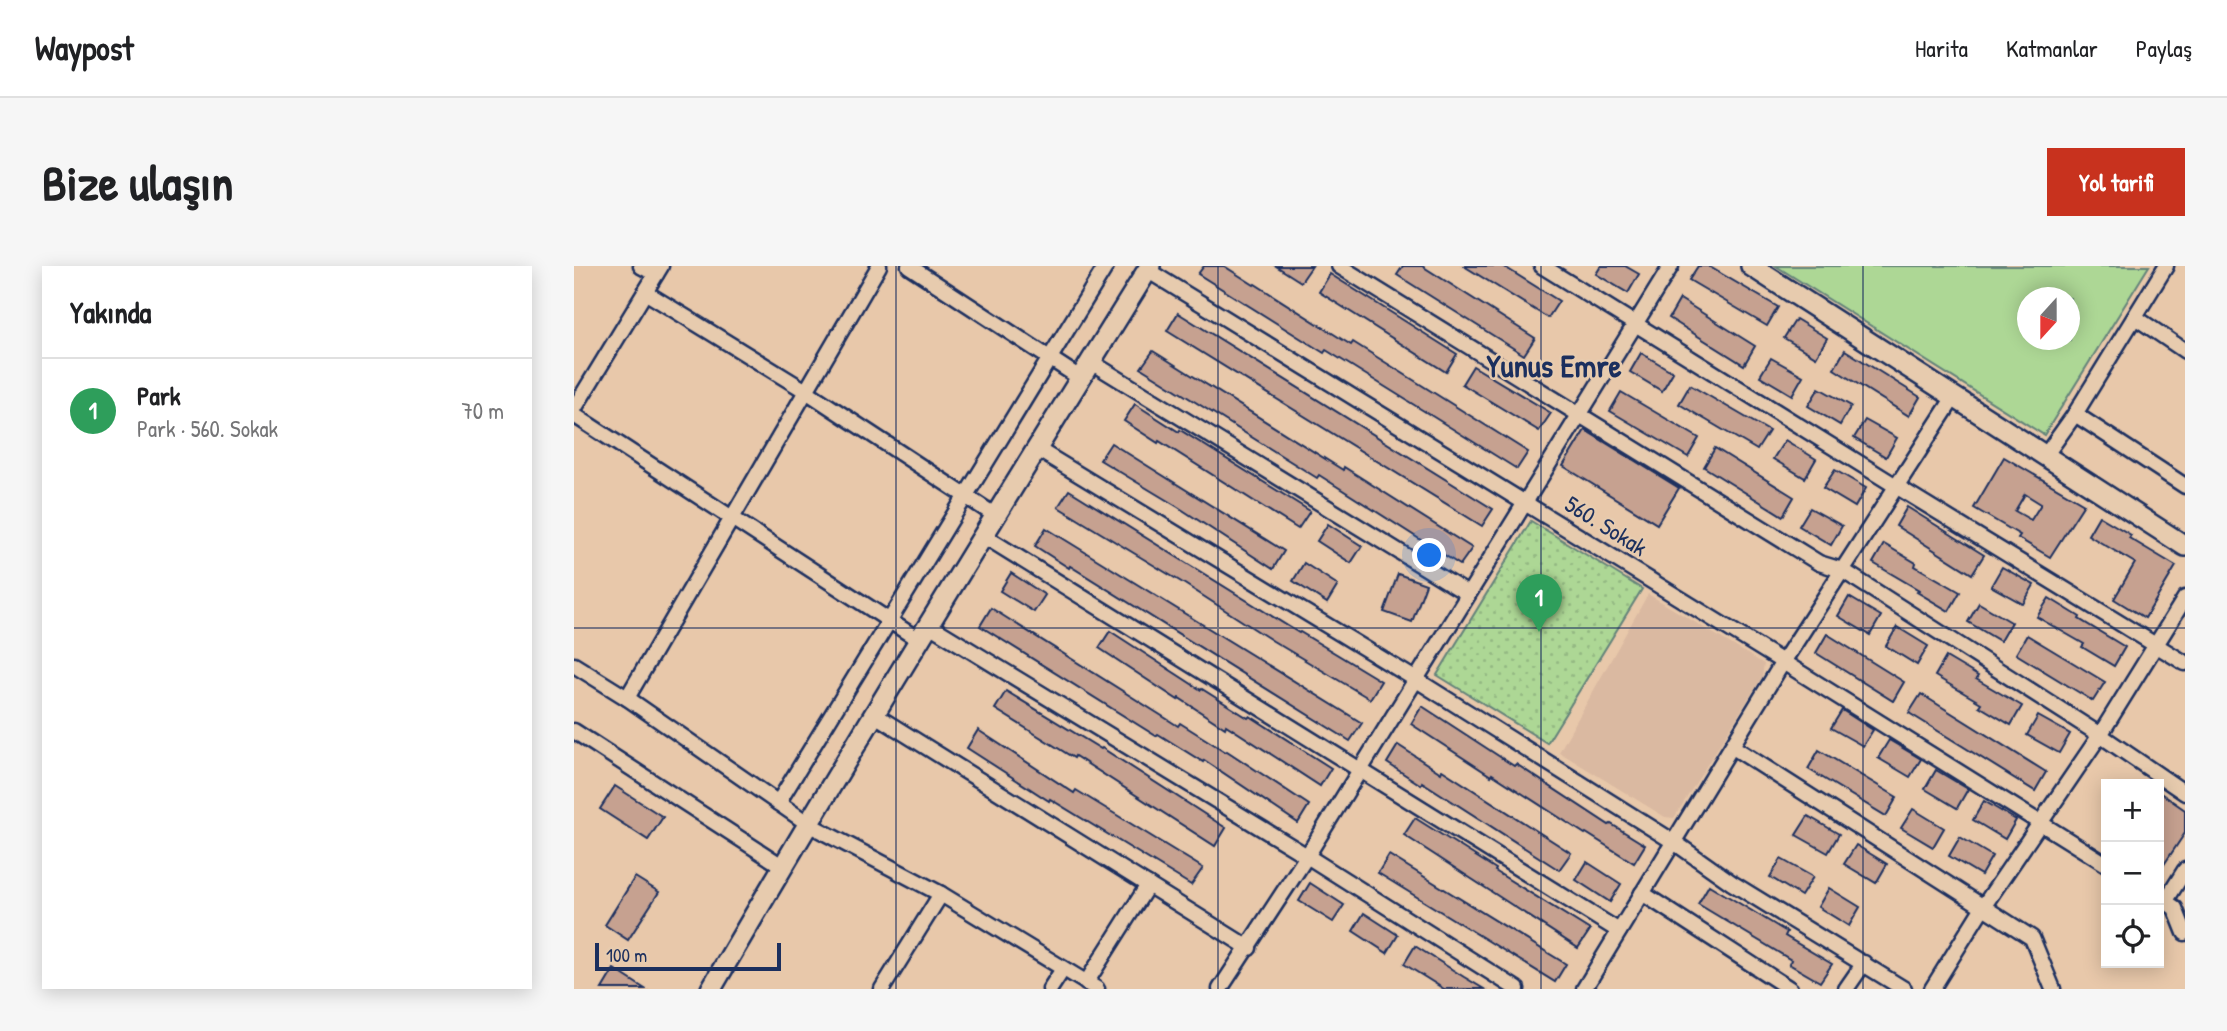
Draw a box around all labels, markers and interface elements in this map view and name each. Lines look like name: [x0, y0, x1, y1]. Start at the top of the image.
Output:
text: Waypost: [35, 26, 134, 70]
text: Harita: [1915, 32, 1968, 64]
text: Katmanlar: [2006, 32, 2098, 64]
text: Paylaş: [2136, 32, 2192, 64]
button: Yol tarifi: [2047, 148, 2185, 216]
text: Bize ulaşın: [42, 149, 233, 215]
north arrow: [2017, 287, 2080, 350]
text: Yakında: [70, 292, 151, 332]
district label: Yunus Emre: [1487, 344, 1622, 387]
text: Park: [137, 378, 181, 413]
text: 1: [89, 395, 97, 426]
text: 70 m: [461, 395, 504, 426]
text: Park · 560. Sokak: [137, 413, 278, 444]
street label: 560. Sokak: [1559, 487, 1654, 563]
your location: [1412, 538, 1446, 572]
pin: 1: [1516, 574, 1562, 632]
map controls: [2101, 779, 2164, 968]
button: +: [2101, 779, 2164, 842]
button: −: [2101, 842, 2164, 905]
button: locate: [2101, 905, 2164, 968]
scale bar: [595, 940, 780, 972]
text: 100 m: [606, 942, 647, 968]

